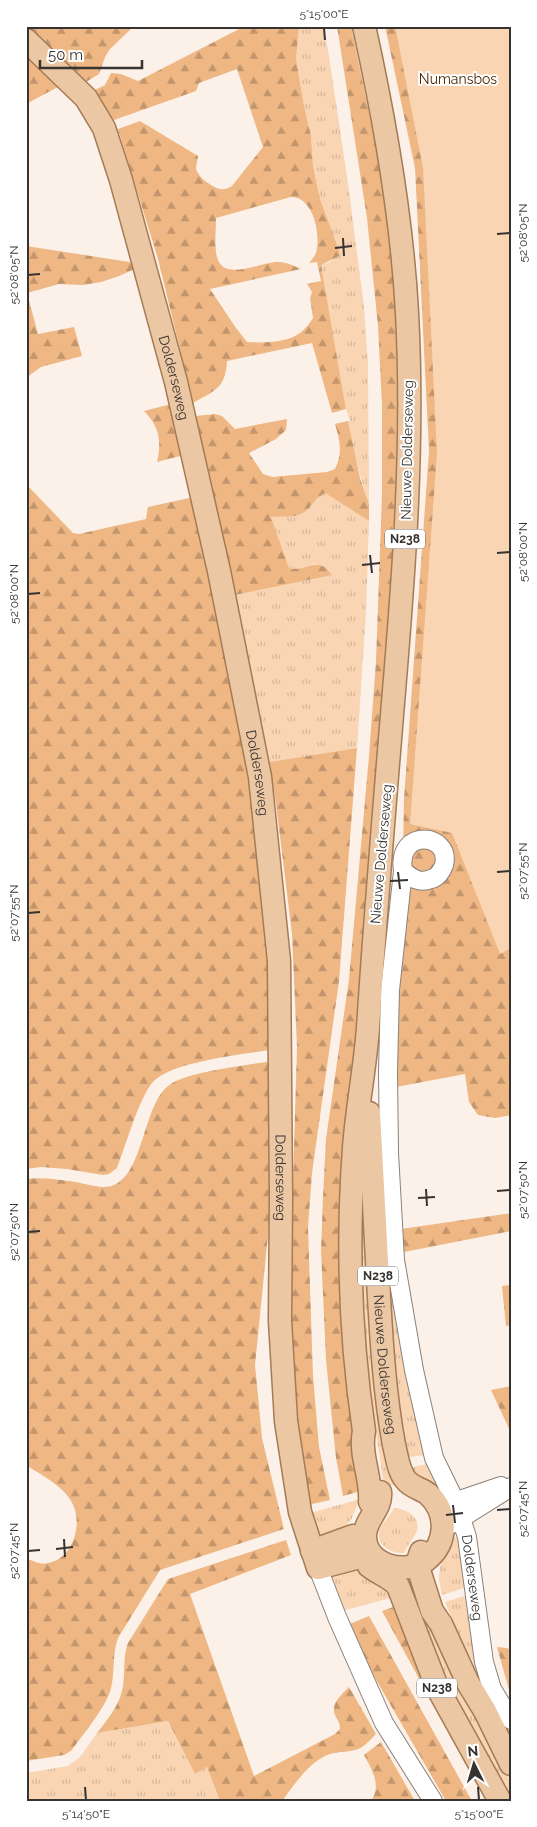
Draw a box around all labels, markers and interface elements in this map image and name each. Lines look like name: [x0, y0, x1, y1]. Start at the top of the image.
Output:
text: 5°15'00"E: [299, 7, 349, 21]
scale bar: [40, 38, 142, 70]
text: 50 m: [48, 46, 83, 64]
park label: Numansbos: [419, 71, 497, 87]
text: 52°08'05"N: [516, 203, 530, 263]
text: 52°08'05"N: [7, 245, 21, 305]
street label: Dolderseweg: [156, 334, 192, 422]
street label: Nieuwe Dolderseweg: [398, 380, 416, 520]
text: 52°08'00"N: [516, 522, 530, 582]
road number: N238: [385, 530, 425, 548]
text: 52°08'00"N: [7, 564, 21, 624]
street label: Dolderseweg: [243, 729, 272, 817]
street label: Nieuwe Dolderseweg: [367, 784, 395, 924]
text: 52°07'55"N: [516, 842, 530, 900]
text: 52°07'55"N: [7, 884, 21, 942]
street label: Dolderseweg: [272, 1134, 289, 1221]
text: 52°07'50"N: [516, 1161, 530, 1219]
text: 52°07'50"N: [7, 1203, 21, 1261]
road number: N238: [358, 1266, 398, 1285]
street label: Nieuwe Dolderseweg: [371, 1294, 400, 1435]
text: 52°07'45"N: [516, 1481, 530, 1537]
text: 52°07'45"N: [7, 1523, 21, 1579]
street label: Dolderseweg: [459, 1534, 486, 1622]
road number: N238: [417, 1679, 457, 1698]
north arrow: [450, 1740, 500, 1790]
text: N: [467, 1743, 479, 1759]
text: 5°14'50"E: [62, 1807, 110, 1821]
text: 5°15'00"E: [454, 1807, 504, 1821]

